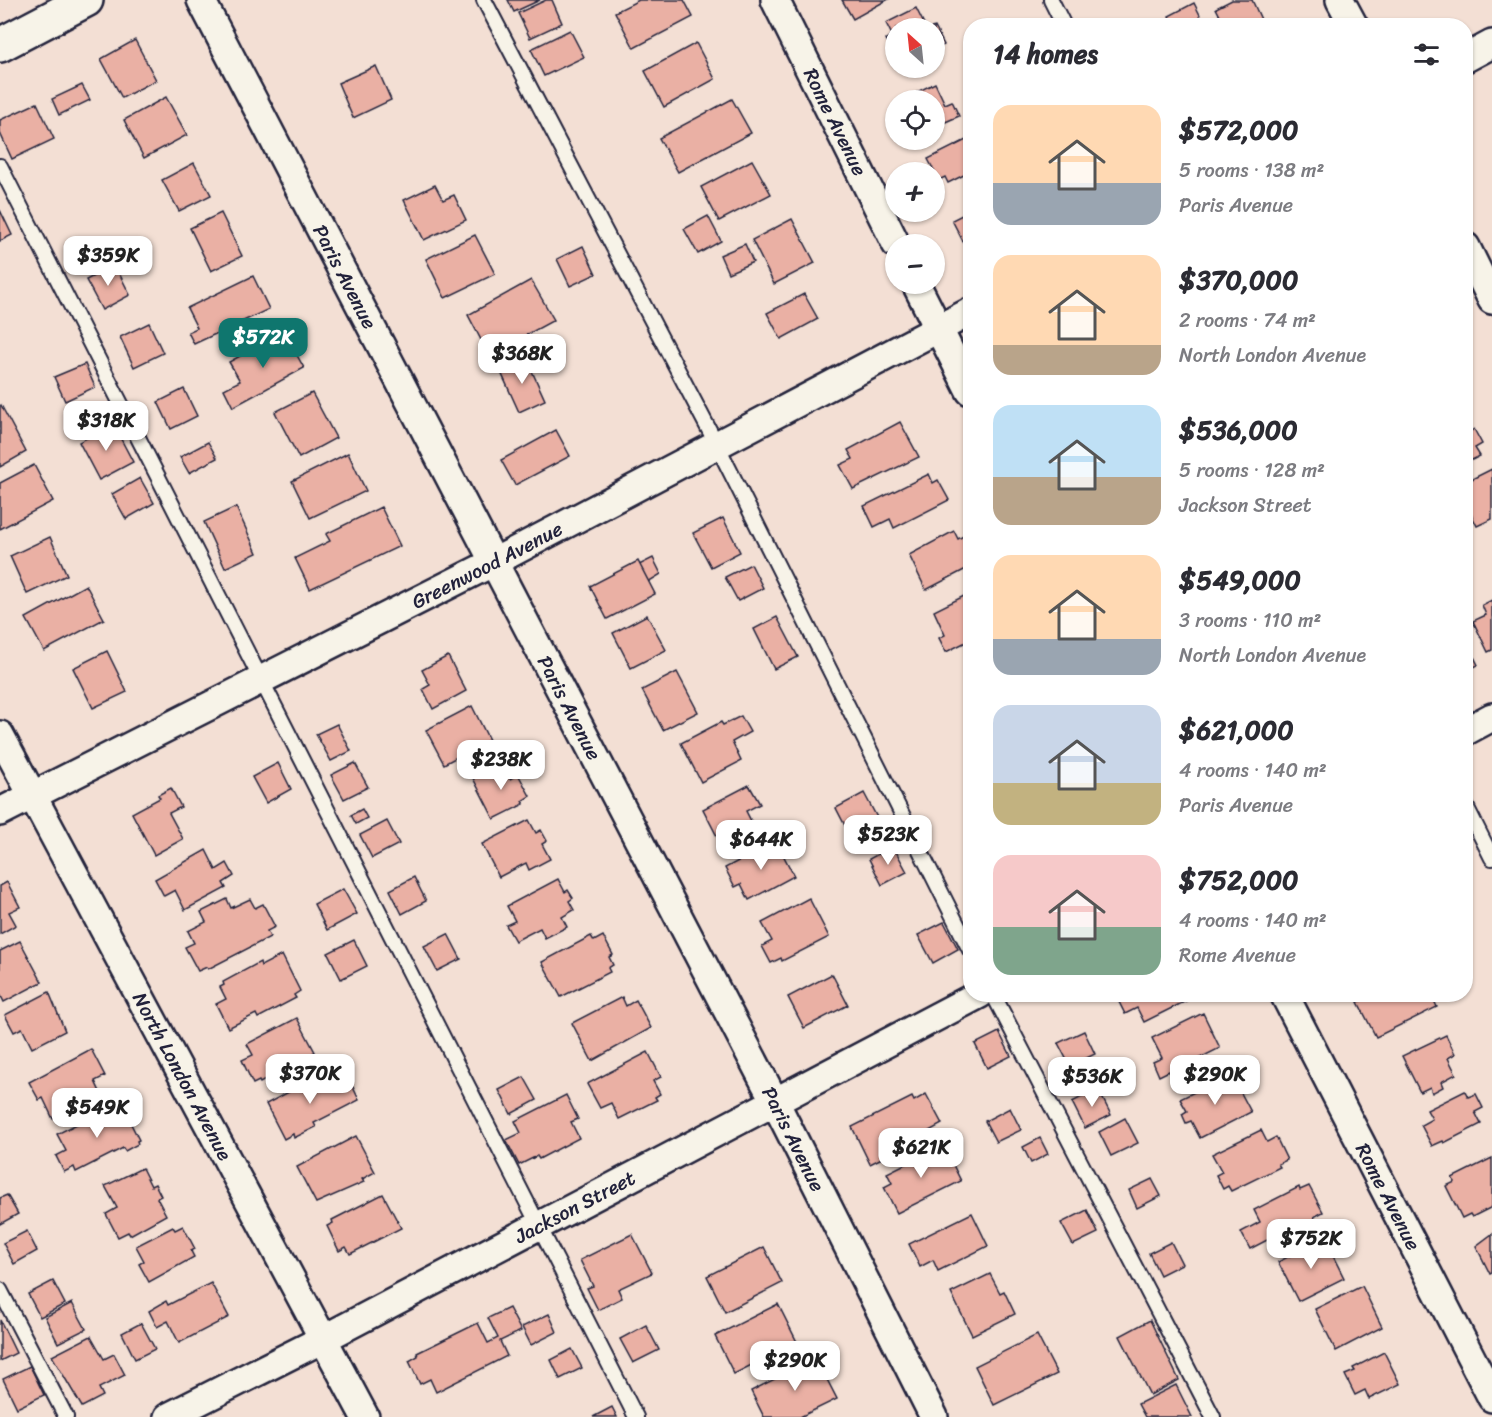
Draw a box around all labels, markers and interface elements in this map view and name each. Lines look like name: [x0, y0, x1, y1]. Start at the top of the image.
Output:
north arrow: [885, 18, 945, 78]
map controls: [885, 18, 945, 294]
text: 14 homes: [993, 31, 1098, 77]
icon: filters: [1410, 38, 1443, 71]
street label: Rome Avenue: [794, 62, 877, 182]
button: locate: [885, 90, 945, 150]
text: $572,000: [1179, 107, 1299, 153]
icon: home: [1041, 129, 1113, 201]
text: 5 rooms · 138 m²: [1179, 153, 1324, 188]
button: +: [885, 162, 945, 222]
text: Paris Avenue: [1179, 188, 1293, 223]
street label: Paris Avenue: [303, 218, 387, 335]
button: −: [885, 234, 945, 294]
pin: $359K: [66, 236, 150, 287]
text: $359K: [77, 238, 139, 273]
text: $370,000: [1179, 257, 1298, 303]
icon: home: [1041, 279, 1113, 351]
text: 2 rooms · 74 m²: [1179, 303, 1316, 338]
pin: $572K: [221, 318, 305, 369]
text: $572K: [233, 320, 293, 355]
pin: $368K: [480, 334, 564, 385]
text: $368K: [492, 336, 552, 371]
text: North London Avenue: [1179, 338, 1366, 373]
pin: $318K: [64, 401, 148, 452]
text: $318K: [77, 403, 135, 438]
text: $536,000: [1179, 407, 1298, 453]
icon: home: [1041, 429, 1113, 501]
text: 5 rooms · 128 m²: [1179, 453, 1325, 488]
text: Jackson Street: [1179, 488, 1312, 523]
street label: Greenwood Avenue: [405, 511, 569, 619]
text: $549,000: [1179, 557, 1301, 603]
icon: home: [1041, 579, 1113, 651]
text: 3 rooms · 110 m²: [1179, 603, 1321, 638]
text: North London Avenue: [1179, 638, 1366, 673]
street label: Paris Avenue: [528, 649, 612, 766]
text: $621,000: [1179, 707, 1294, 753]
icon: home: [1041, 729, 1113, 801]
pin: $238K: [459, 740, 543, 791]
text: $238K: [471, 742, 531, 777]
text: 4 rooms · 140 m²: [1179, 753, 1327, 788]
text: Paris Avenue: [1179, 788, 1293, 823]
pin: $523K: [846, 815, 930, 866]
text: $523K: [858, 817, 918, 852]
pin: $644K: [719, 820, 803, 871]
text: $644K: [730, 822, 792, 857]
text: $752,000: [1179, 857, 1299, 903]
icon: home: [1041, 879, 1113, 951]
text: 4 rooms · 140 m²: [1179, 903, 1327, 938]
text: Rome Avenue: [1179, 938, 1296, 973]
street label: North London Avenue: [123, 985, 242, 1167]
pin: $370K: [268, 1054, 352, 1105]
pin: $290K: [1173, 1055, 1257, 1106]
text: $370K: [280, 1056, 340, 1091]
pin: $536K: [1050, 1057, 1134, 1108]
text: $290K: [1184, 1057, 1246, 1092]
text: $536K: [1062, 1059, 1122, 1094]
street label: Paris Avenue: [752, 1080, 835, 1198]
pin: $549K: [55, 1088, 139, 1139]
text: $549K: [66, 1090, 128, 1125]
pin: $621K: [879, 1128, 963, 1179]
text: $621K: [892, 1130, 950, 1165]
street label: Rome Avenue: [1346, 1137, 1431, 1257]
street label: Jackson Street: [507, 1160, 642, 1254]
pin: $752K: [1269, 1219, 1353, 1270]
text: $752K: [1281, 1221, 1341, 1256]
pin: $290K: [753, 1341, 837, 1392]
text: $290K: [764, 1343, 826, 1378]

